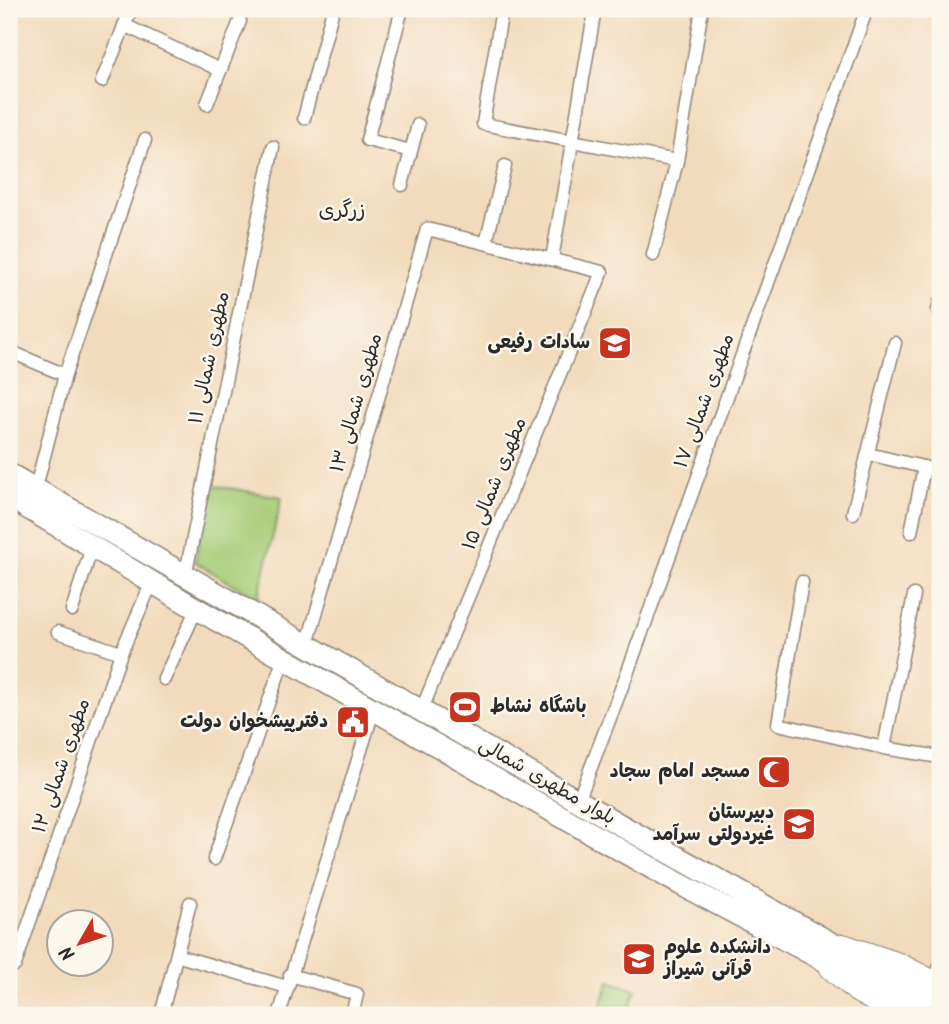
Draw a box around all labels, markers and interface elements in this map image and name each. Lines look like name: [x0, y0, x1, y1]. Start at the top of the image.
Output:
district label: زرگری: [319, 195, 365, 228]
street label: ۱۱ مطهری شمالی: [181, 289, 239, 427]
school or university icon: سادات رفیعی: [596, 324, 634, 362]
place label: سادات رفیعی: [488, 328, 590, 358]
street label: ۱۷ مطهری شمالی: [667, 329, 743, 473]
street label: ۱۳ مطهری شمالی: [323, 330, 391, 476]
street label: ۱۵ مطهری شمالی: [455, 413, 535, 555]
sports icon: باشگاه نشاط: [446, 688, 484, 726]
place label: باشگاه نشاط: [490, 692, 587, 722]
street label: ۱۲ مطهری شمالی: [25, 695, 99, 837]
public building icon: دفترپیشخوان دولت: [334, 703, 372, 741]
place label: دفترپیشخوان دولت: [180, 707, 328, 737]
street label: بلوار مطهرى شمالى: [473, 731, 621, 833]
mosque icon: مسجد امام سجاد: [755, 753, 793, 791]
place label: مسجد امام سجاد: [610, 757, 750, 787]
place label: دبیرستان غیردولتی سرآمد: [653, 798, 774, 850]
school or university icon: دبیرستان غیردولتی سرآمد: [780, 805, 818, 843]
north arrow: [46, 908, 116, 978]
place label: دانشکده علوم قرآنی شیراز: [662, 933, 771, 985]
text: N: [53, 938, 84, 967]
school or university icon: دانشکده علوم قرآنی شیراز: [620, 940, 658, 978]

